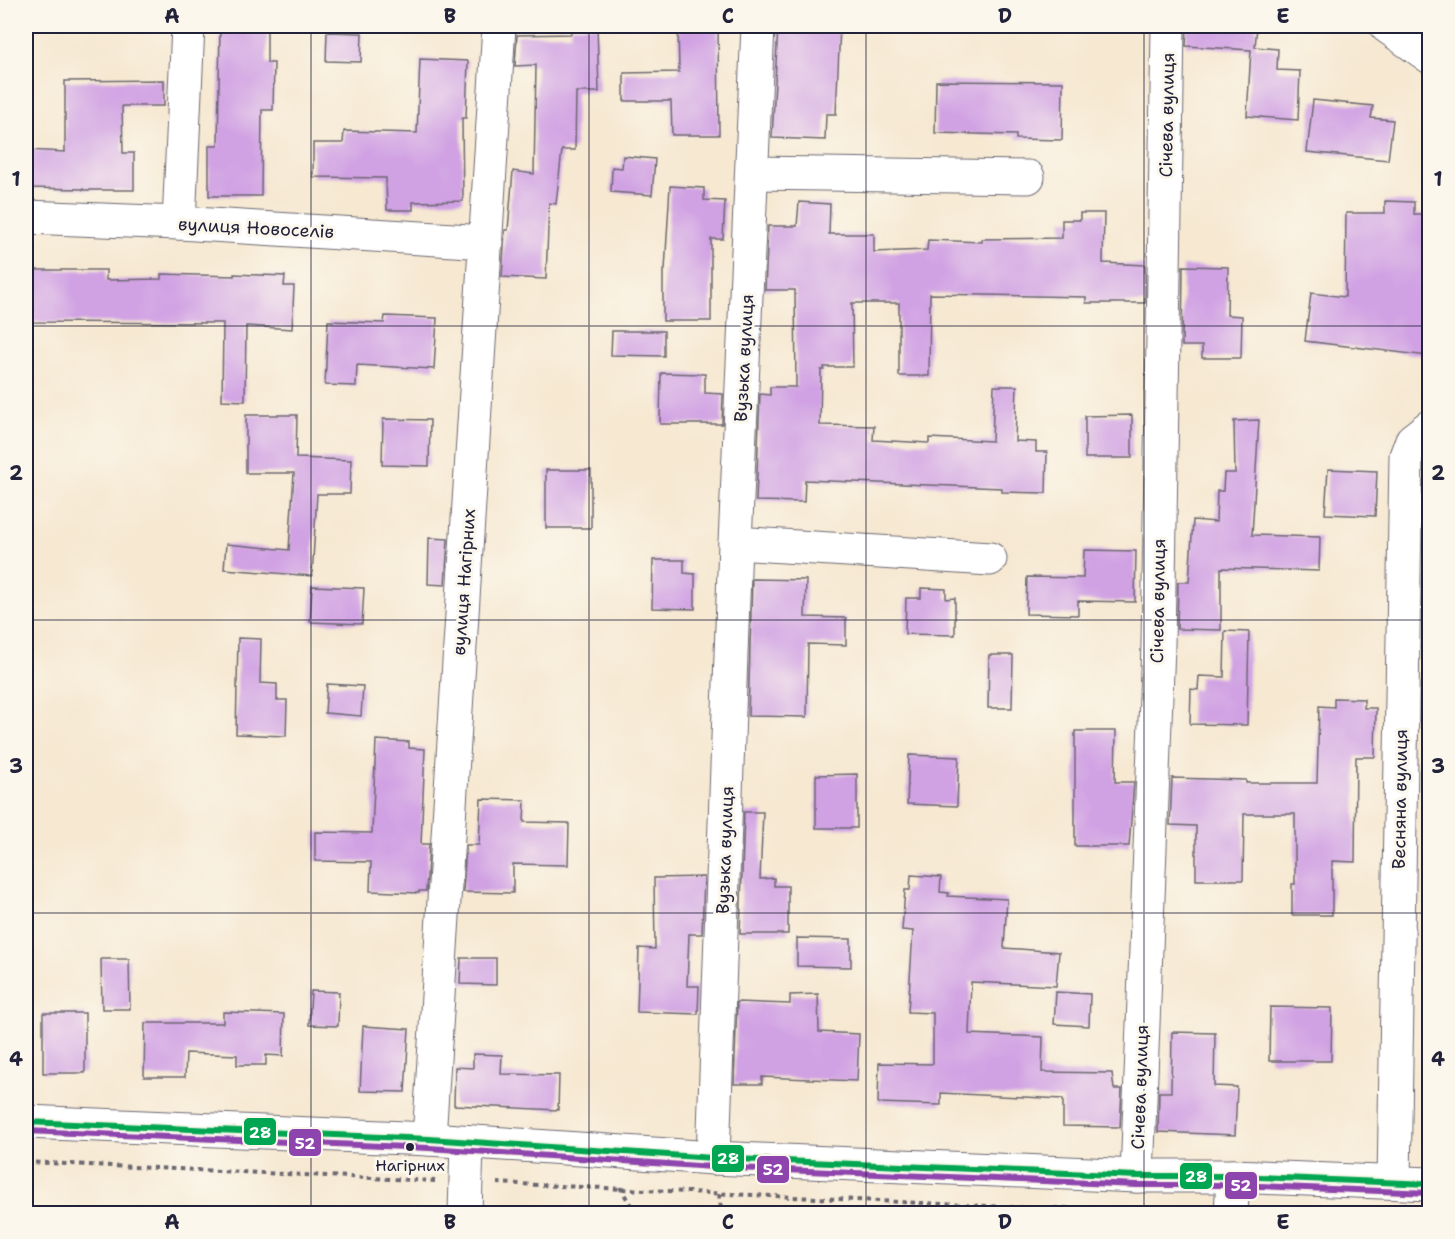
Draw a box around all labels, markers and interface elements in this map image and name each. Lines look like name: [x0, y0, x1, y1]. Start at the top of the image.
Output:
text: A: [164, 3, 180, 29]
text: B: [444, 3, 456, 29]
text: C: [722, 3, 734, 29]
text: D: [998, 3, 1012, 29]
text: E: [1276, 3, 1290, 29]
street label: Січева вулиця: [1154, 52, 1180, 178]
text: 1: [11, 166, 21, 192]
text: 1: [1433, 166, 1443, 192]
street label: вулиця Новоселів: [177, 212, 335, 244]
street label: Вузька вулиця: [729, 293, 759, 423]
text: 2: [9, 460, 23, 486]
text: 2: [1431, 460, 1445, 486]
street label: вулиця Нагірних: [447, 508, 481, 656]
street label: Січева вулиця: [1145, 538, 1171, 664]
street label: Весняна вулиця: [1387, 729, 1413, 869]
text: 3: [9, 753, 23, 779]
text: 3: [1431, 753, 1445, 779]
street label: Вузька вулиця: [711, 786, 739, 914]
street label: Січева вулиця: [1126, 1024, 1154, 1150]
text: 4: [9, 1046, 23, 1072]
text: 4: [1431, 1046, 1445, 1072]
line badge: 28: [243, 1117, 277, 1146]
text: 28: [249, 1122, 271, 1143]
line badge: 52: [288, 1128, 322, 1157]
text: 52: [295, 1133, 315, 1154]
marker: Нагірних: [404, 1141, 416, 1153]
line badge: 28: [711, 1144, 745, 1173]
text: 28: [717, 1148, 739, 1169]
place label: Нагірних: [375, 1155, 445, 1176]
line badge: 52: [756, 1155, 790, 1184]
text: 52: [763, 1159, 783, 1180]
line badge: 28: [1179, 1162, 1213, 1190]
text: 28: [1185, 1166, 1207, 1187]
line badge: 52: [1224, 1171, 1258, 1200]
text: 52: [1231, 1175, 1251, 1196]
text: A: [164, 1209, 180, 1235]
text: B: [444, 1209, 456, 1235]
text: C: [722, 1209, 734, 1235]
text: D: [998, 1209, 1012, 1235]
text: E: [1276, 1209, 1290, 1235]

